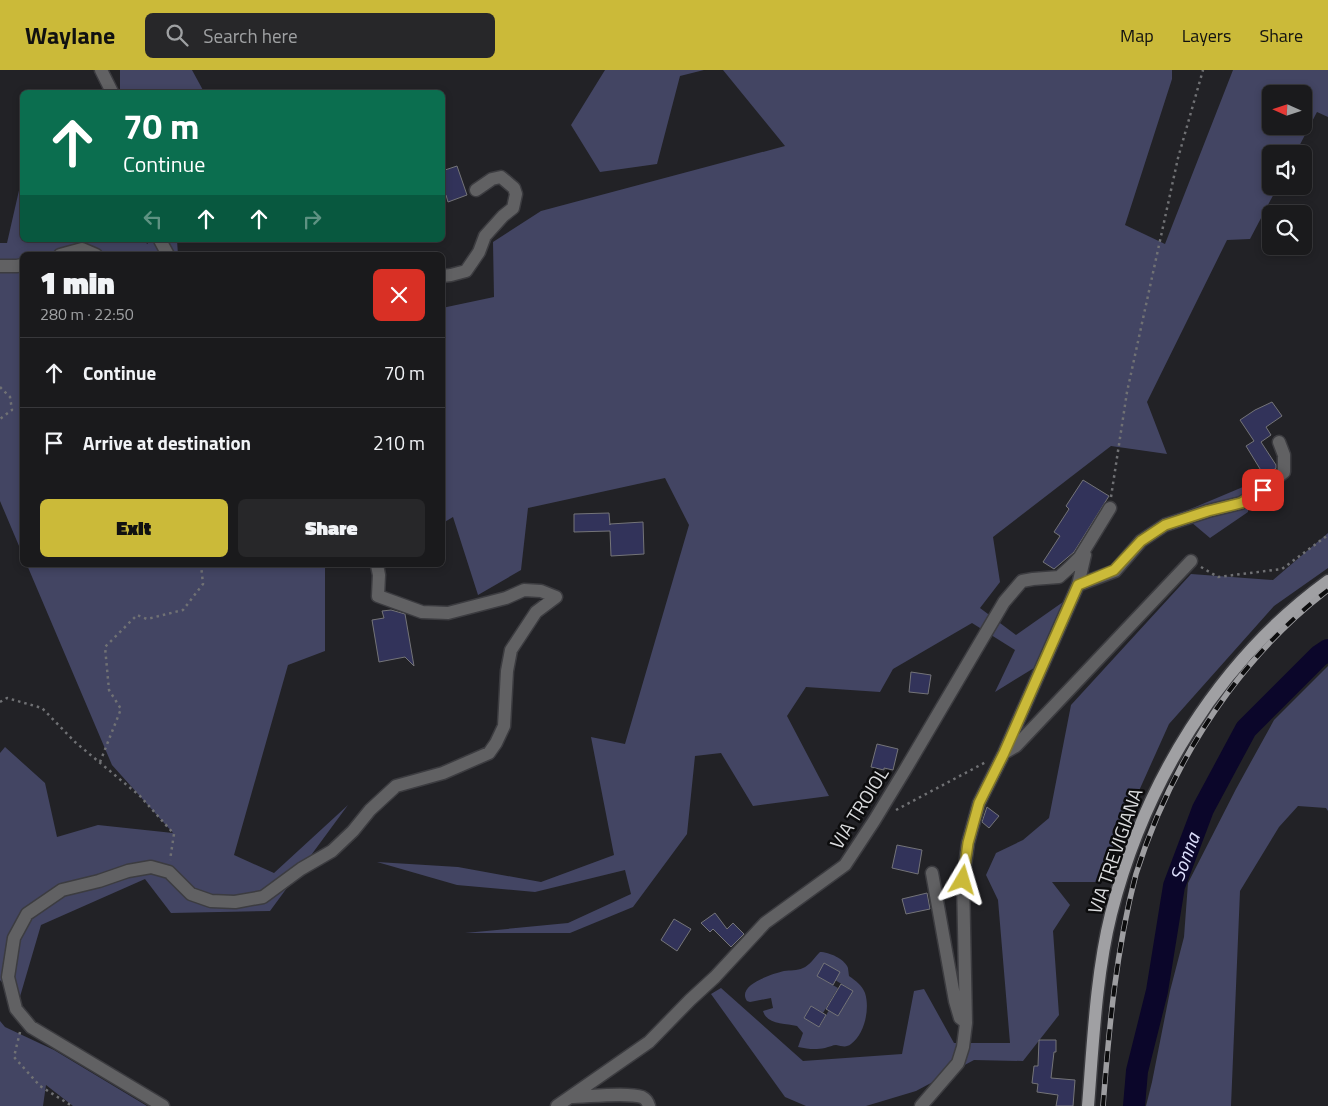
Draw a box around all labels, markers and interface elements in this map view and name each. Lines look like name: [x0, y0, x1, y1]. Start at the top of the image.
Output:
search box: [145, 13, 495, 58]
text: Waylane: [25, 17, 115, 53]
icon: search: [163, 21, 191, 49]
text: Search here: [203, 21, 298, 50]
text: Map: [1120, 22, 1154, 49]
text: Layers: [1182, 22, 1231, 49]
text: Share: [1259, 22, 1303, 49]
north arrow: [1262, 85, 1312, 135]
map controls: [1262, 85, 1312, 255]
text: 70 m: [123, 99, 199, 153]
icon: ahead: [40, 110, 105, 175]
button: sound: [1262, 145, 1312, 195]
text: Continue: [123, 147, 205, 181]
icon: left: [139, 205, 167, 233]
icon: ahead: [192, 205, 220, 233]
icon: ahead: [245, 205, 273, 233]
icon: right: [298, 205, 326, 233]
button: search: [1262, 205, 1312, 255]
text: 1 min: [40, 260, 115, 306]
button: close: [373, 269, 425, 321]
text: 280 m · 22:50: [40, 302, 134, 326]
text: Continue: [83, 358, 156, 387]
text: 70 m: [384, 358, 425, 387]
icon: ahead: [40, 359, 68, 387]
text: Arrive at destination: [83, 428, 251, 457]
text: 210 m: [373, 428, 425, 457]
icon: arrive: [40, 429, 68, 457]
pin: [1242, 469, 1284, 511]
icon: arrive: [1249, 476, 1277, 504]
button: Exit: [40, 499, 228, 557]
button: Share: [238, 499, 425, 557]
street label: VIA TROIOL: [822, 761, 895, 854]
street label: VIA TREVIGIANA: [1079, 784, 1150, 918]
water label: Sonna: [1161, 827, 1208, 886]
position arrow: [936, 853, 988, 905]

